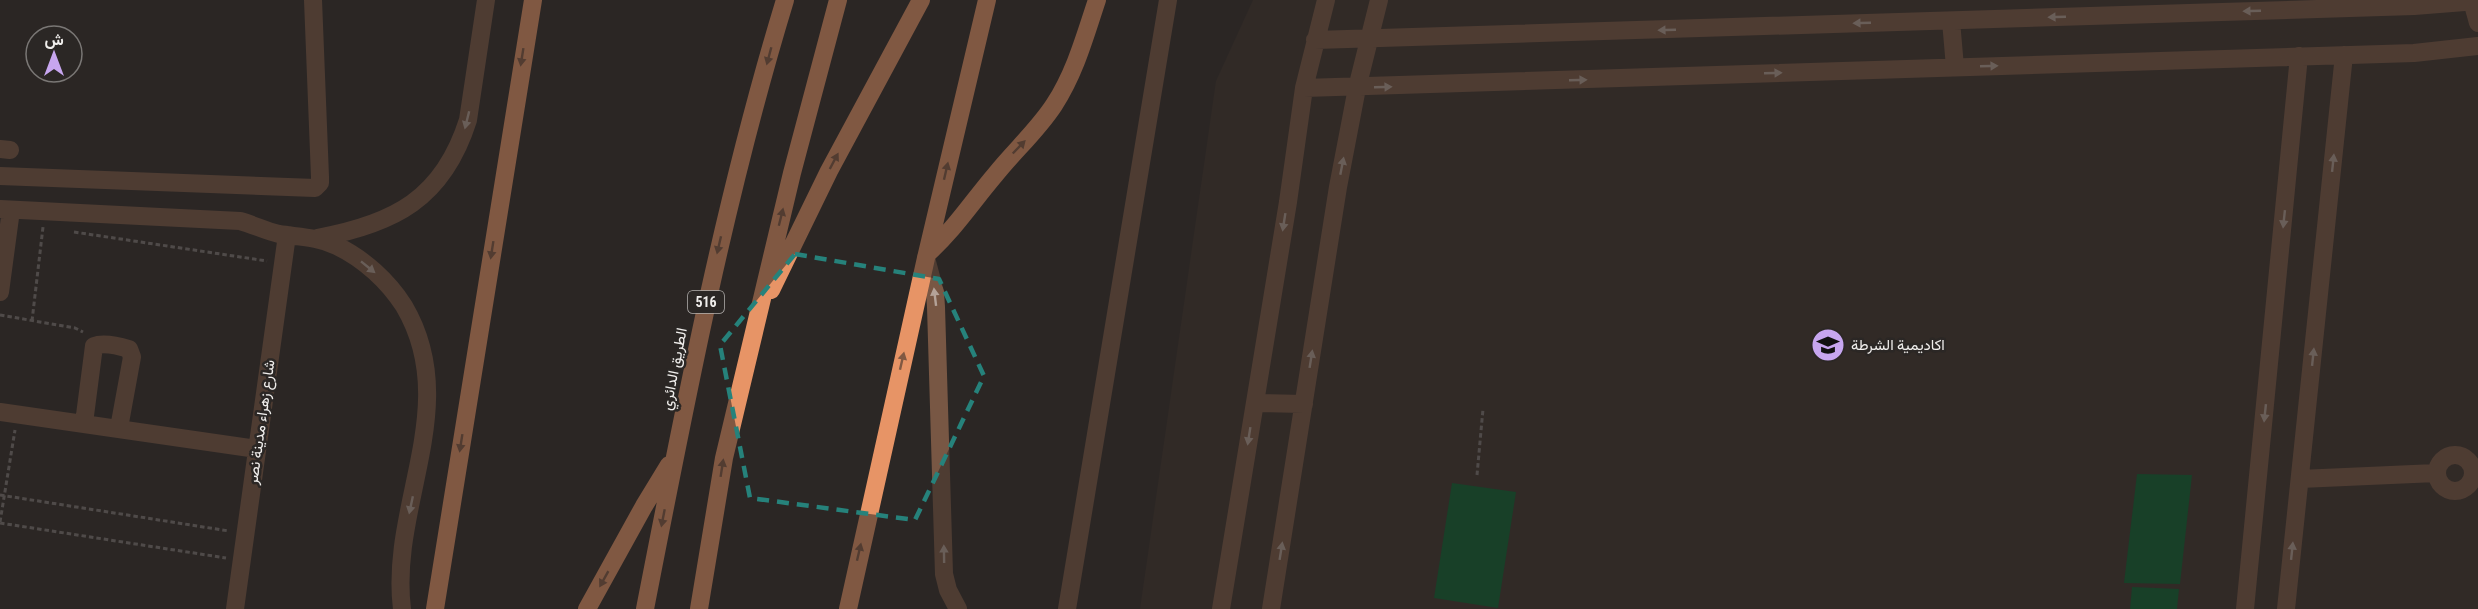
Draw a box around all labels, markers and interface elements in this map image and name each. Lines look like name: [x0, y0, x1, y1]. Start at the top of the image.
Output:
one-way arrow: [2242, 7, 2261, 16]
one-way arrow: [2047, 13, 2066, 22]
one-way arrow: [1852, 19, 1871, 28]
north arrow: [24, 24, 84, 84]
one-way arrow: [1658, 25, 1677, 34]
text: ش: [44, 30, 64, 49]
one-way arrow: [764, 47, 774, 65]
one-way arrow: [518, 48, 527, 67]
one-way arrow: [1980, 61, 1999, 71]
one-way arrow: [1764, 69, 1783, 78]
one-way arrow: [1569, 75, 1588, 85]
one-way arrow: [1374, 82, 1393, 92]
one-way arrow: [462, 111, 472, 129]
one-way arrow: [1012, 140, 1026, 155]
one-way arrow: [829, 152, 839, 169]
one-way arrow: [2328, 153, 2338, 172]
one-way arrow: [1338, 156, 1347, 175]
one-way arrow: [942, 162, 952, 181]
one-way arrow: [777, 208, 787, 226]
one-way arrow: [2279, 209, 2288, 228]
one-way arrow: [1280, 213, 1289, 232]
one-way arrow: [714, 236, 724, 254]
one-way arrow: [488, 241, 497, 260]
one-way arrow: [360, 260, 376, 273]
one-way arrow: [930, 287, 940, 306]
road number: 516: [688, 291, 724, 313]
street label: الطريق الدائري: [657, 326, 695, 413]
school or university icon: اكاديمية الشرطة: [1810, 327, 1846, 363]
place label: اكاديمية الشرطة: [1851, 336, 1945, 354]
one-way arrow: [2308, 347, 2318, 366]
one-way arrow: [1307, 349, 1316, 368]
one-way arrow: [898, 352, 908, 371]
street label: شارع زهراء مدينة نصر: [243, 358, 281, 487]
one-way arrow: [2260, 403, 2270, 422]
one-way arrow: [1245, 426, 1254, 445]
one-way arrow: [456, 433, 465, 452]
one-way arrow: [718, 459, 727, 478]
one-way arrow: [406, 495, 415, 514]
one-way arrow: [658, 509, 667, 528]
one-way arrow: [2287, 541, 2297, 560]
one-way arrow: [855, 542, 865, 561]
one-way arrow: [1276, 542, 1285, 561]
one-way arrow: [939, 544, 949, 563]
one-way arrow: [599, 571, 609, 588]

